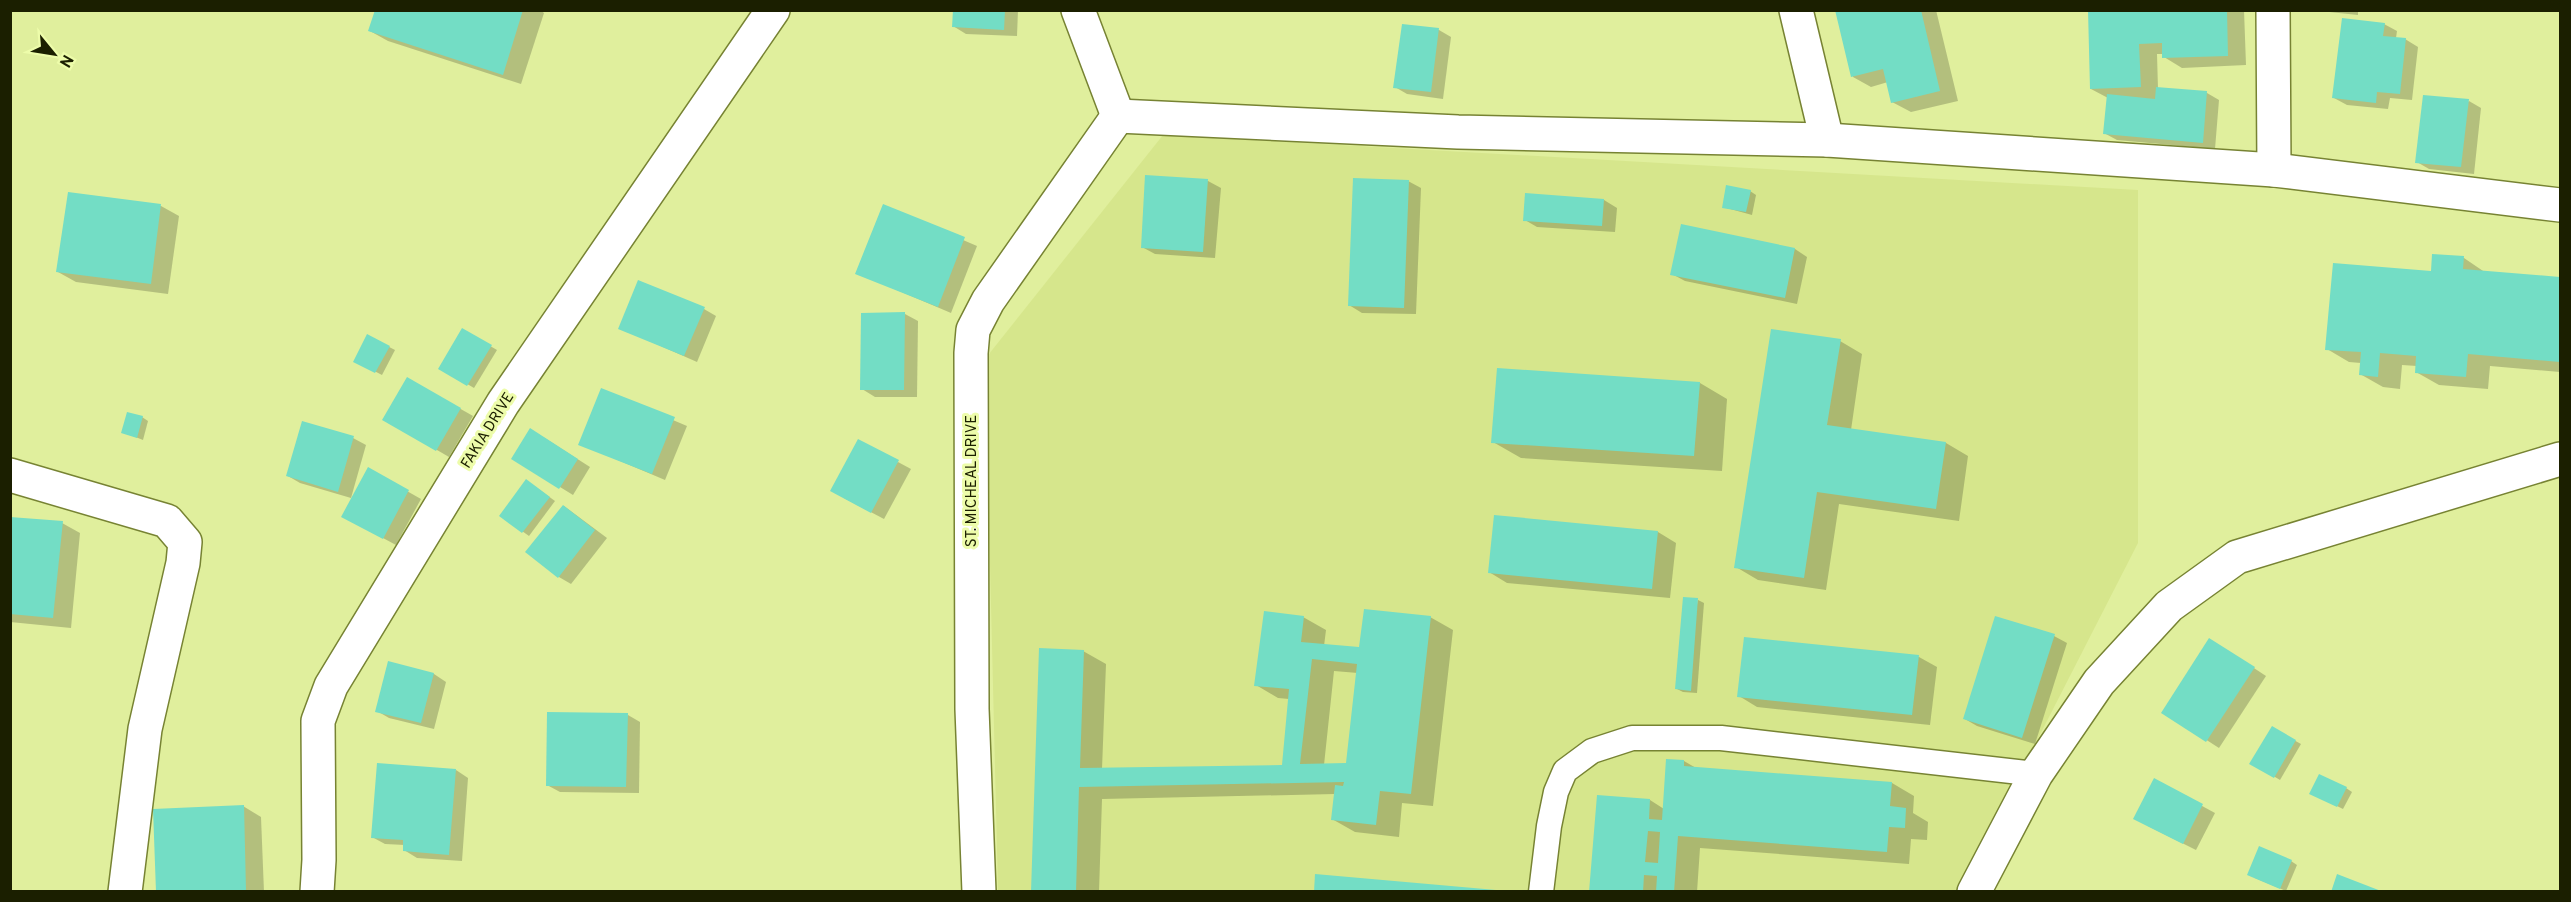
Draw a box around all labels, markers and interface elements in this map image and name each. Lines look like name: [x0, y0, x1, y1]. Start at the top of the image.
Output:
north arrow: [24, 24, 84, 84]
text: N: [54, 51, 77, 70]
street label: FAKIA DRIVE: [457, 389, 519, 472]
street label: ST. MICHEAL DRIVE: [963, 415, 982, 547]

